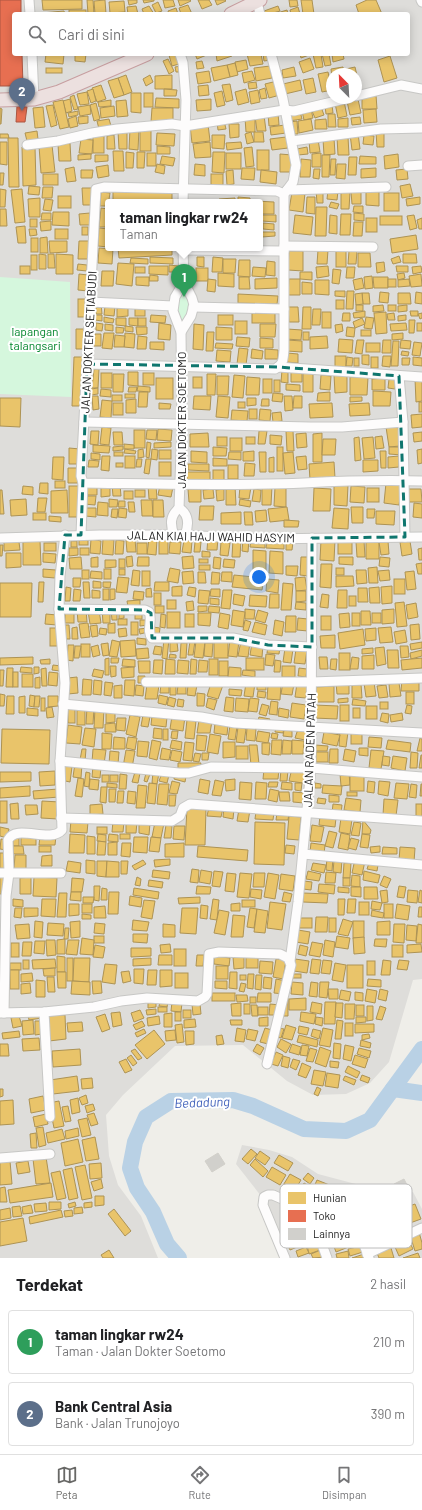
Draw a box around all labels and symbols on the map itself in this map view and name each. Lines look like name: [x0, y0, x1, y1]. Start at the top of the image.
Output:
north arrow: [326, 68, 362, 104]
pin: 2: [9, 78, 35, 111]
pin: 1: [171, 264, 197, 297]
street label: JALAN DOKTER SETIABUDI: [77, 270, 99, 414]
park label: lapangan talangsari: [9, 324, 61, 352]
street label: JALAN DOKTER SOETOMO: [174, 352, 188, 488]
street label: JALAN KIAI HAJI WAHID HASYIM: [127, 528, 295, 544]
your location: [249, 567, 269, 587]
street label: JALAN RADEN PATAH: [300, 693, 318, 807]
water label: Bedadung: [174, 1093, 230, 1111]
legend: [280, 1184, 412, 1248]
text: Hunian: [313, 1191, 346, 1204]
text: Toko: [313, 1209, 336, 1222]
text: Lainnya: [313, 1227, 350, 1240]

